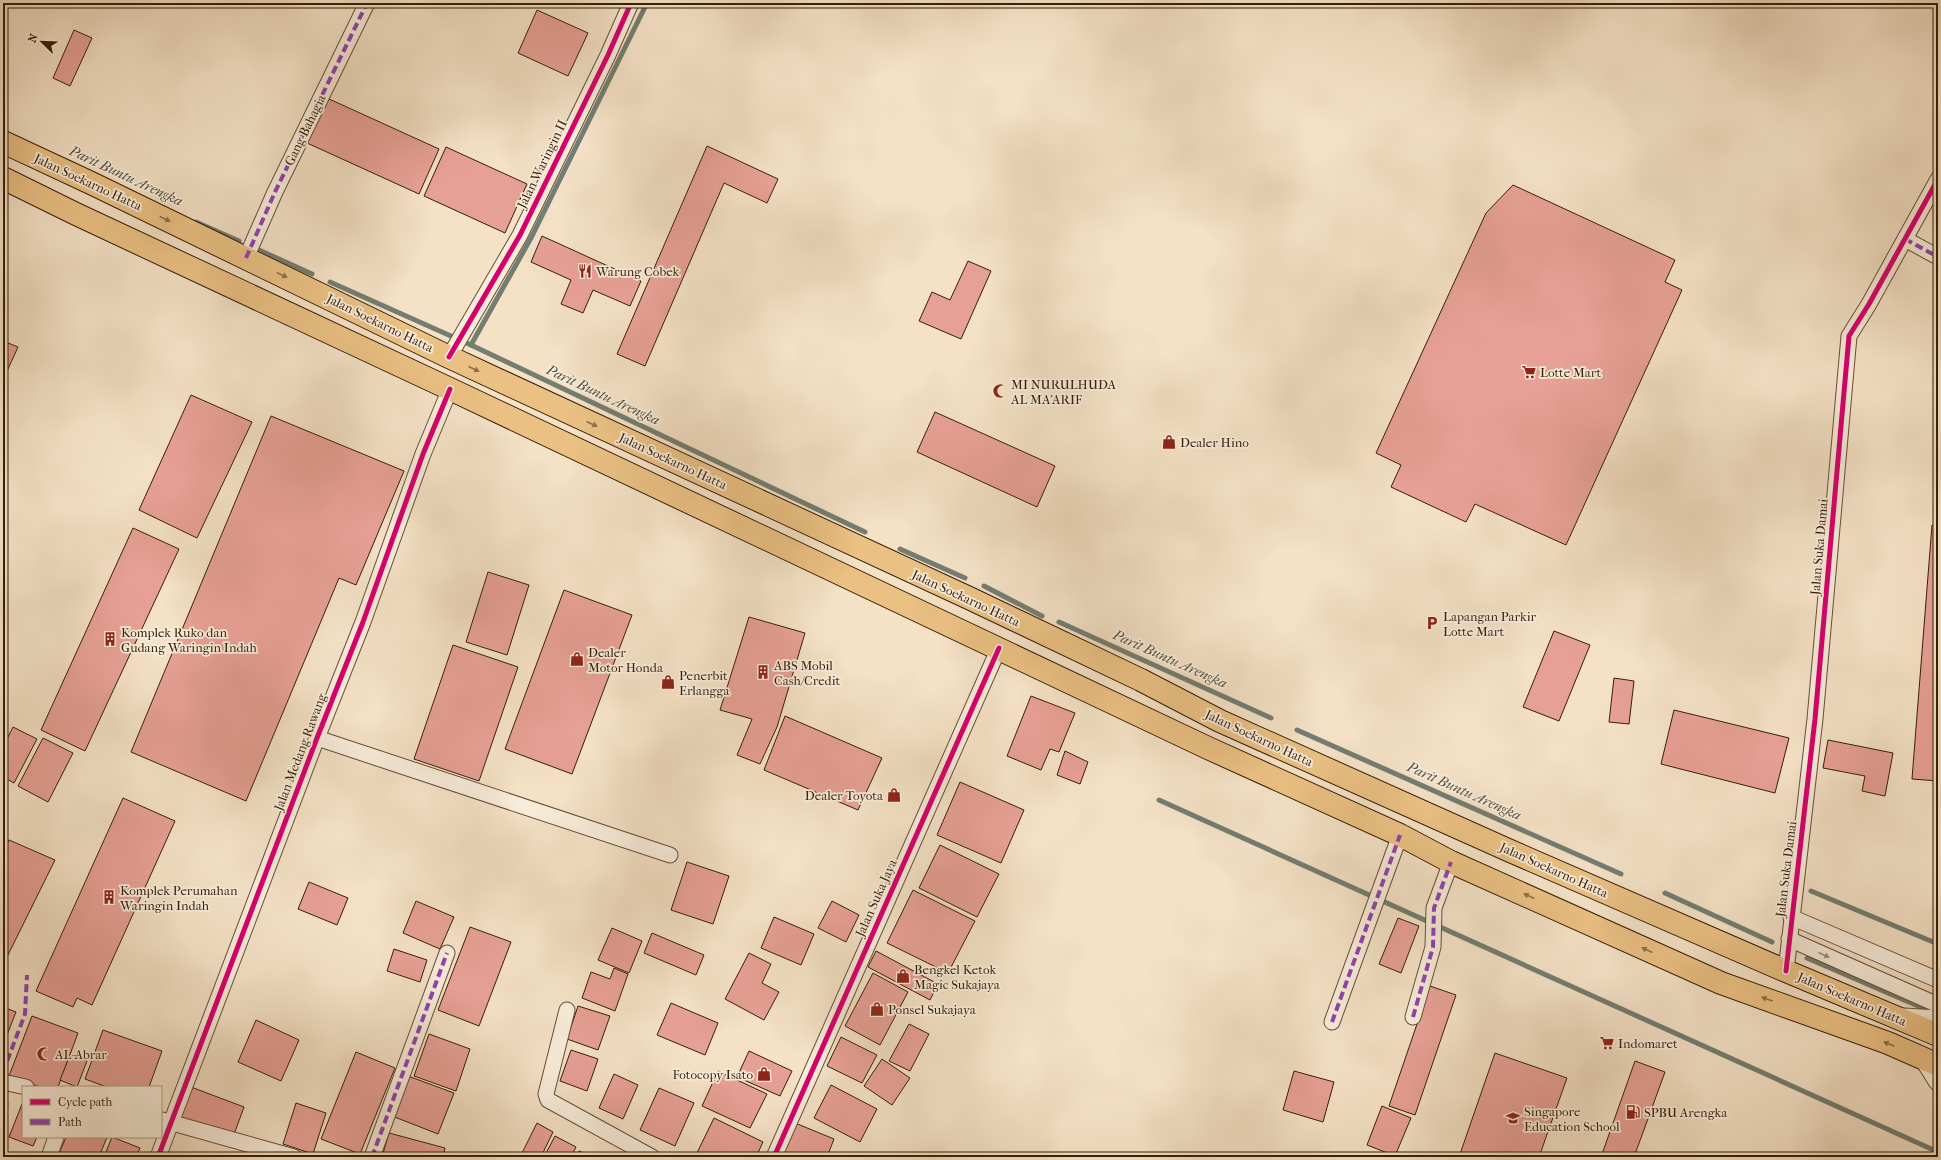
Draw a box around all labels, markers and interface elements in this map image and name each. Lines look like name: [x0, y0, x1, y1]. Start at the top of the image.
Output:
north arrow: [22, 22, 62, 62]
text: N: [26, 31, 41, 45]
street label: Gang Bahagia: [281, 91, 329, 168]
street label: Jalan Waringin II: [514, 117, 570, 212]
water label: Parit Buntu Arengka: [66, 142, 185, 210]
street label: Jalan Soekarno Hatta: [31, 150, 145, 214]
one-way arrow: [159, 215, 171, 222]
restaurant icon: Warung Cobek: [577, 263, 593, 279]
place label: Warung Cobek: [595, 264, 680, 279]
one-way arrow: [276, 272, 287, 278]
street label: Jalan Soekarno Hatta: [323, 290, 437, 356]
water label: Parit Buntu Arengka: [543, 361, 662, 429]
supermarket icon: Lotte Mart: [1521, 364, 1537, 380]
place label: Lotte Mart: [1540, 365, 1601, 380]
one-way arrow: [469, 366, 480, 372]
place label: MI NURULHUDA AL MA'ARIF: [1010, 377, 1117, 407]
mosque icon: MI NURULHUDA AL MA'ARIF: [992, 383, 1008, 399]
one-way arrow: [586, 421, 598, 427]
street label: Jalan Soekarno Hatta: [616, 429, 730, 493]
shop icon: Dealer Hino: [1161, 434, 1177, 450]
place label: Dealer Hino: [1180, 435, 1249, 450]
street label: Jalan Suka Damai: [1807, 498, 1831, 597]
street label: Jalan Soekarno Hatta: [909, 566, 1023, 630]
place label: Lapangan Parkir Lotte Mart: [1443, 609, 1536, 639]
parking icon: Lapangan Parkir Lotte Mart: [1424, 615, 1440, 631]
place label: Komplek Ruko dan Gudang Waringin Indah: [121, 625, 258, 655]
water label: Parit Buntu Arengka: [1109, 626, 1230, 692]
building icon: Komplek Ruko dan Gudang Waringin Indah: [102, 631, 118, 647]
place label: Dealer Motor Honda: [588, 645, 664, 675]
shop icon: Dealer Motor Honda: [569, 651, 585, 667]
place label: ABS Mobil Cash/Credit: [773, 658, 840, 688]
building icon: ABS Mobil Cash/Credit: [755, 664, 771, 680]
place label: Penerbit Erlangga: [679, 668, 730, 698]
shop icon: Penerbit Erlangga: [660, 674, 676, 690]
street label: Jalan Medang Rawang: [270, 690, 330, 814]
street label: Jalan Soekarno Hatta: [1202, 706, 1316, 770]
water label: Parit Buntu Arengka: [1403, 758, 1524, 824]
shop icon: Dealer Toyota: [886, 787, 902, 803]
place label: Dealer Toyota: [805, 788, 884, 803]
street label: Jalan Suka Damai: [1773, 820, 1799, 919]
street label: Jalan Soekarno Hatta: [1497, 839, 1611, 901]
street label: Jalan Suka Jaya: [852, 856, 900, 940]
place label: Komplek Perumahan Waringin Indah: [119, 883, 238, 913]
building icon: Komplek Perumahan Waringin Indah: [101, 889, 117, 905]
one-way arrow: [1523, 893, 1534, 899]
one-way arrow: [1642, 947, 1653, 953]
one-way arrow: [1819, 952, 1830, 958]
place label: Bengkel Ketok Magic Sukajaya: [914, 962, 1001, 992]
shop icon: Bengkel Ketok Magic Sukajaya: [895, 968, 911, 984]
street label: Jalan Soekarno Hatta: [1794, 969, 1910, 1029]
one-way arrow: [1761, 996, 1773, 1002]
shop icon: Ponsel Sukajaya: [869, 1001, 885, 1017]
place label: Ponsel Sukajaya: [888, 1002, 977, 1017]
supermarket icon: Indomaret: [1599, 1035, 1615, 1051]
place label: Indomaret: [1618, 1036, 1678, 1051]
one-way arrow: [1884, 1041, 1895, 1047]
mosque icon: AL-Abrar: [36, 1046, 52, 1062]
place label: AL-Abrar: [54, 1047, 107, 1062]
shop icon: Fotocopy Isato: [756, 1066, 772, 1082]
place label: Fotocopy Isato: [672, 1067, 753, 1082]
legend: [22, 1086, 162, 1138]
text: Cycle path: [58, 1095, 113, 1109]
place label: Singapore Education School: [1524, 1104, 1620, 1134]
fuel station icon: SPBU Arengka: [1625, 1104, 1641, 1120]
place label: SPBU Arengka: [1644, 1105, 1728, 1120]
school or university icon: Singapore Education School: [1505, 1110, 1521, 1126]
text: Path: [58, 1115, 82, 1129]

